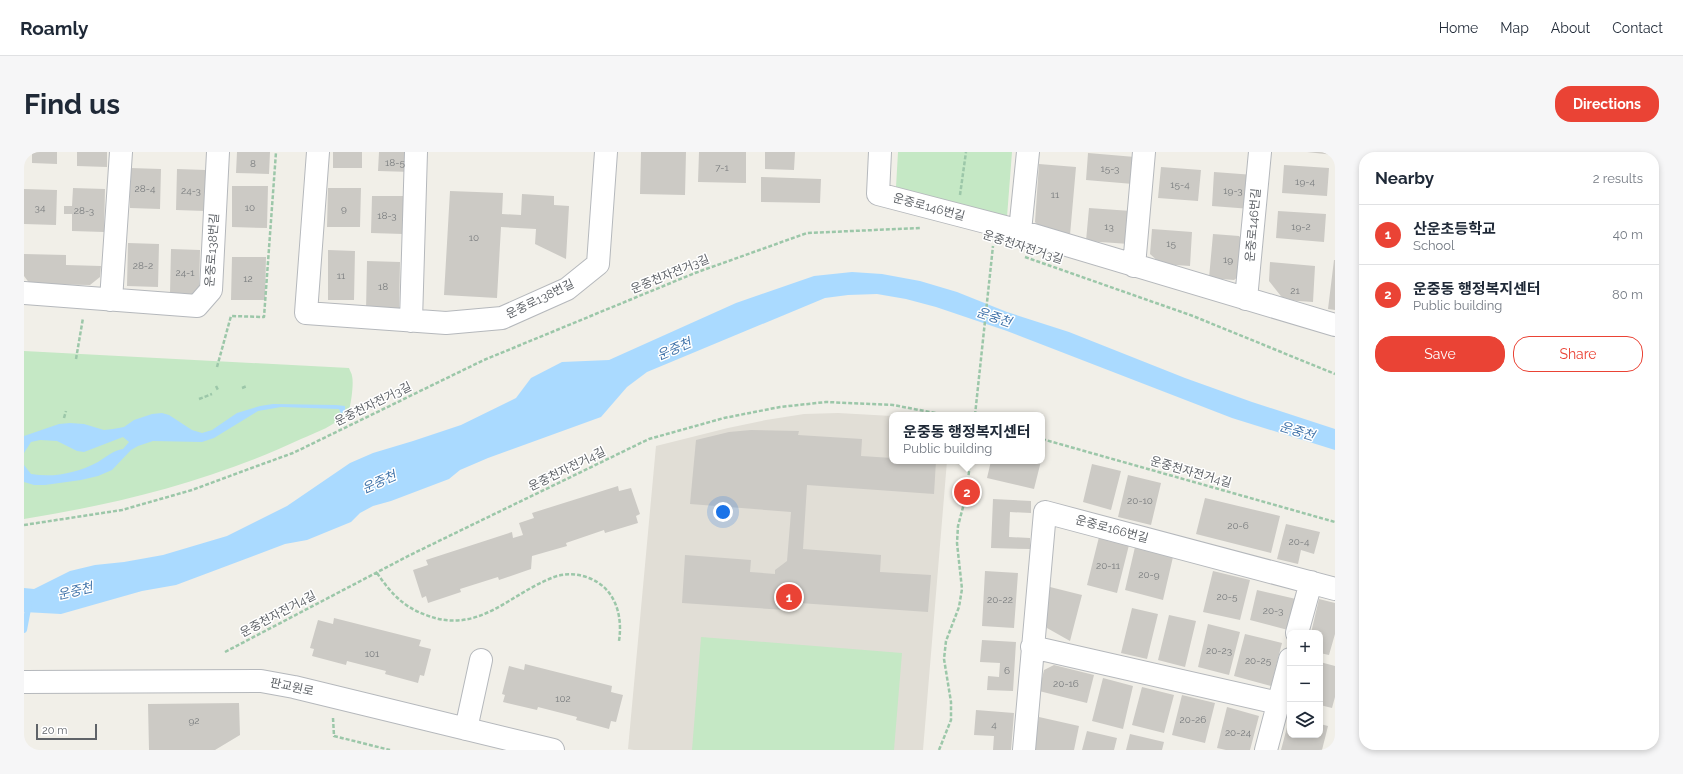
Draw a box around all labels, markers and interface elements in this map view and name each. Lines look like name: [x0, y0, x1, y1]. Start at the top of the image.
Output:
text: Roamly: [20, 17, 88, 39]
text: Home: [1439, 20, 1478, 36]
text: Map: [1500, 20, 1529, 36]
text: About: [1551, 20, 1590, 36]
text: Contact: [1612, 20, 1663, 36]
button: Directions: [1555, 86, 1659, 122]
text: Find us: [24, 88, 120, 121]
house number: 18-5: [385, 157, 405, 168]
house number: 8: [250, 158, 256, 169]
house number: 7-1: [715, 162, 729, 173]
house number: 15-3: [1101, 163, 1119, 174]
text: Nearby: [1375, 168, 1434, 188]
text: 2 results: [1593, 171, 1643, 186]
house number: 19-4: [1295, 176, 1315, 187]
house number: 15-4: [1170, 179, 1190, 190]
house number: 28-4: [135, 183, 156, 194]
house number: 24-3: [181, 185, 201, 196]
house number: 19-3: [1223, 185, 1243, 196]
street label: 운중로146번길: [1243, 187, 1263, 263]
house number: 11: [1051, 189, 1060, 200]
street label: 운중로146번길: [891, 191, 967, 223]
house number: 34: [35, 202, 46, 213]
house number: 10: [245, 202, 255, 213]
house number: 9: [341, 203, 347, 214]
house number: 28-3: [74, 205, 94, 216]
house number: 18-3: [377, 210, 397, 221]
street label: 운중로138번길: [202, 213, 222, 287]
text: 산운초등학교: [1413, 220, 1496, 238]
house number: 13: [1104, 221, 1114, 232]
house number: 19-2: [1291, 221, 1311, 232]
street label: 운중천자전거3길: [981, 227, 1065, 267]
text: 1: [1385, 227, 1391, 242]
text: 40 m: [1613, 227, 1643, 242]
house number: 10: [469, 232, 479, 243]
house number: 15: [1166, 238, 1176, 249]
text: School: [1413, 238, 1455, 253]
street label: 운중천자전거3길: [629, 252, 711, 296]
house number: 19: [1223, 254, 1233, 265]
house number: 28-2: [133, 260, 153, 271]
house number: 24-1: [175, 267, 195, 278]
house number: 11: [337, 270, 346, 281]
house number: 12: [243, 273, 253, 284]
street label: 운중로138번길: [504, 277, 576, 321]
text: 운중동 행정복지센터: [1413, 280, 1541, 298]
house number: 18: [378, 281, 388, 292]
house number: 21: [1290, 285, 1300, 296]
text: 2: [1384, 287, 1392, 302]
text: 80 m: [1612, 287, 1643, 302]
text: Public building: [1413, 298, 1502, 313]
water label: 운중천: [975, 304, 1014, 330]
water label: 운중천: [655, 335, 694, 363]
button: Save: [1375, 336, 1505, 372]
button: Share: [1513, 336, 1643, 372]
street label: 운중천자전거3길: [332, 379, 414, 429]
popup: [889, 412, 1045, 464]
water label: 운중천: [1278, 419, 1317, 444]
text: 운중동 행정복지센터: [903, 423, 1031, 441]
text: Public building: [903, 441, 992, 456]
street label: 운중천자전거4길: [526, 444, 608, 494]
street label: 운중천자전거4길: [1149, 454, 1233, 490]
water label: 운중천: [360, 467, 399, 496]
pin: 2: [954, 477, 980, 507]
house number: 20-10: [1127, 495, 1153, 506]
your location: [713, 502, 733, 522]
street label: 운중로166번길: [1074, 513, 1150, 545]
house number: 20-6: [1227, 520, 1249, 531]
house number: 20-4: [1289, 536, 1310, 547]
house number: 20-11: [1096, 560, 1121, 571]
house number: 20-9: [1138, 569, 1160, 580]
water label: 운중천: [56, 579, 95, 602]
pin: 1: [776, 582, 802, 612]
street label: 운중천자전거4길: [238, 588, 318, 640]
house number: 20-5: [1217, 591, 1238, 602]
house number: 20-22: [987, 594, 1013, 605]
house number: 20-3: [1263, 605, 1283, 616]
map controls: [1287, 630, 1323, 738]
button: +: [1287, 630, 1323, 666]
house number: 20-23: [1206, 645, 1232, 656]
house number: 101: [365, 648, 380, 659]
house number: 20-25: [1245, 655, 1272, 666]
house number: 6: [1004, 665, 1010, 676]
button: −: [1287, 666, 1323, 702]
street label: 판교원로: [269, 676, 315, 698]
house number: 20-16: [1053, 678, 1079, 689]
house number: 102: [555, 693, 571, 704]
button: layers: [1287, 702, 1323, 738]
house number: 20-26: [1180, 714, 1206, 725]
house number: 92: [188, 715, 200, 726]
house number: 4: [991, 719, 997, 730]
scale bar: [36, 722, 97, 741]
text: 20 m: [42, 724, 67, 737]
house number: 20-24: [1225, 727, 1252, 738]

